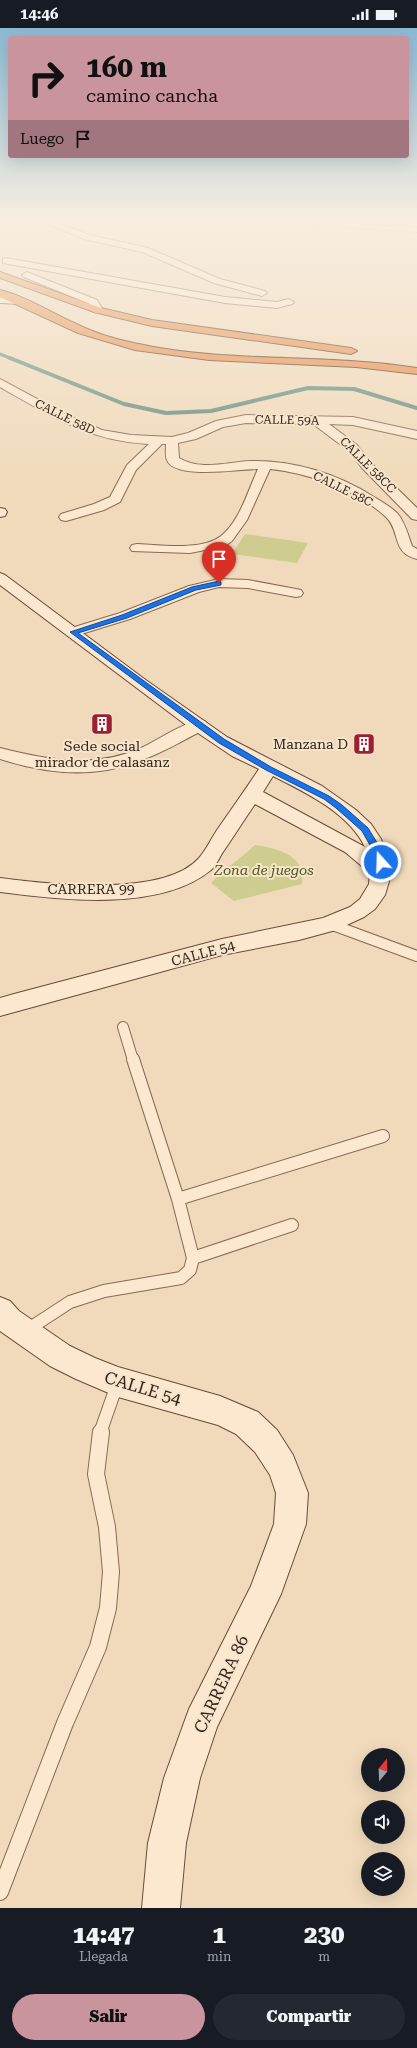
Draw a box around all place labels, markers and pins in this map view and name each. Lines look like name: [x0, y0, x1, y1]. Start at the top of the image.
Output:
pin: [202, 542, 236, 583]
building icon: Sede social mirador de calasanz: [89, 711, 115, 737]
building icon: Manzana D: [351, 731, 377, 757]
place label: Manzana D: [273, 736, 348, 752]
place label: Sede social mirador de calasanz: [35, 738, 170, 770]

